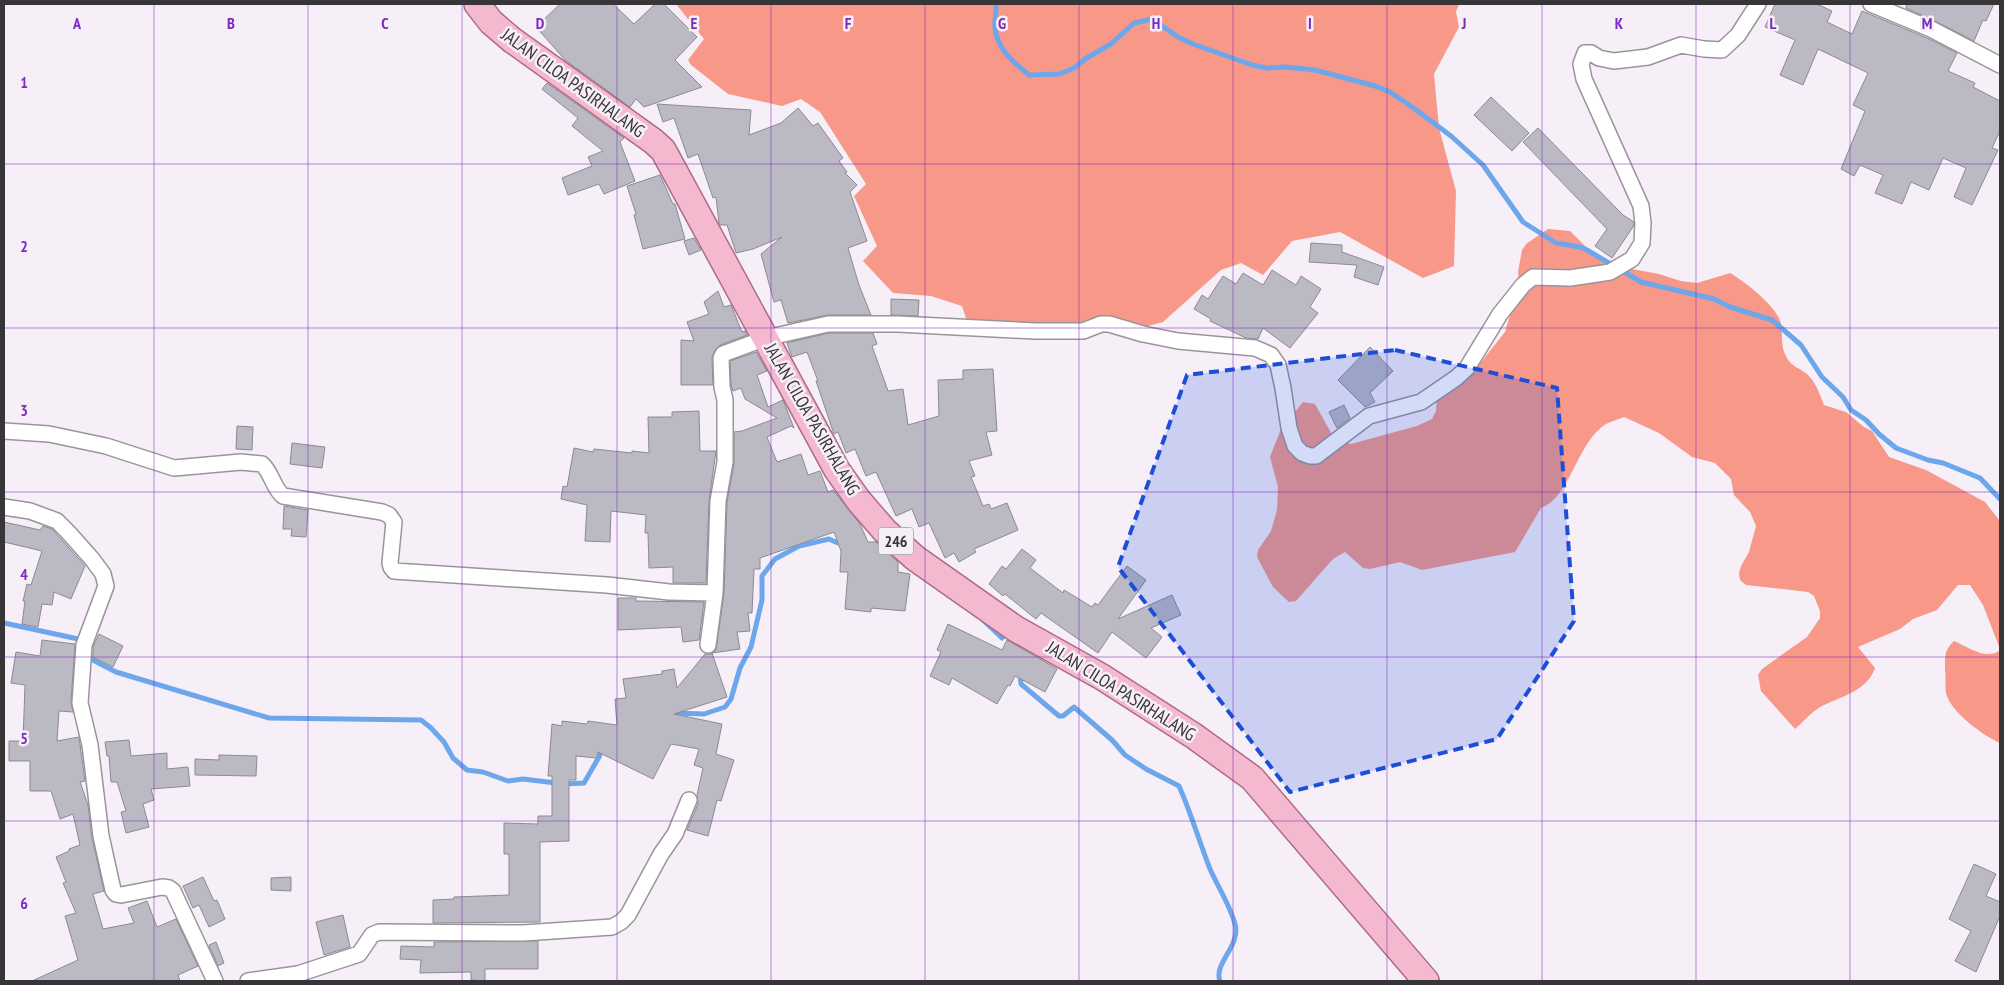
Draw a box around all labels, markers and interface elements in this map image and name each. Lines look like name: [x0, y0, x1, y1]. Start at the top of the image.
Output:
text: A: [72, 13, 82, 33]
text: B: [227, 13, 235, 33]
text: C: [381, 13, 389, 33]
text: D: [536, 13, 545, 33]
text: E: [691, 13, 698, 33]
text: F: [845, 13, 852, 33]
text: G: [998, 13, 1006, 33]
text: H: [1152, 13, 1160, 33]
text: I: [1308, 13, 1312, 33]
text: J: [1461, 13, 1466, 33]
text: K: [1615, 13, 1624, 33]
text: L: [1770, 13, 1777, 33]
text: M: [1922, 13, 1932, 33]
street label: JALAN CILOA PASIRHALANG: [496, 22, 650, 142]
text: 1: [20, 72, 28, 92]
text: 2: [20, 236, 28, 256]
street label: JALAN CILOA PASIRHALANG: [759, 338, 865, 499]
text: 3: [20, 400, 28, 420]
road number: 246: [878, 528, 914, 554]
text: 4: [20, 564, 28, 584]
street label: JALAN CILOA PASIRHALANG: [1042, 635, 1200, 746]
text: 5: [20, 728, 28, 748]
text: 6: [20, 893, 28, 913]

